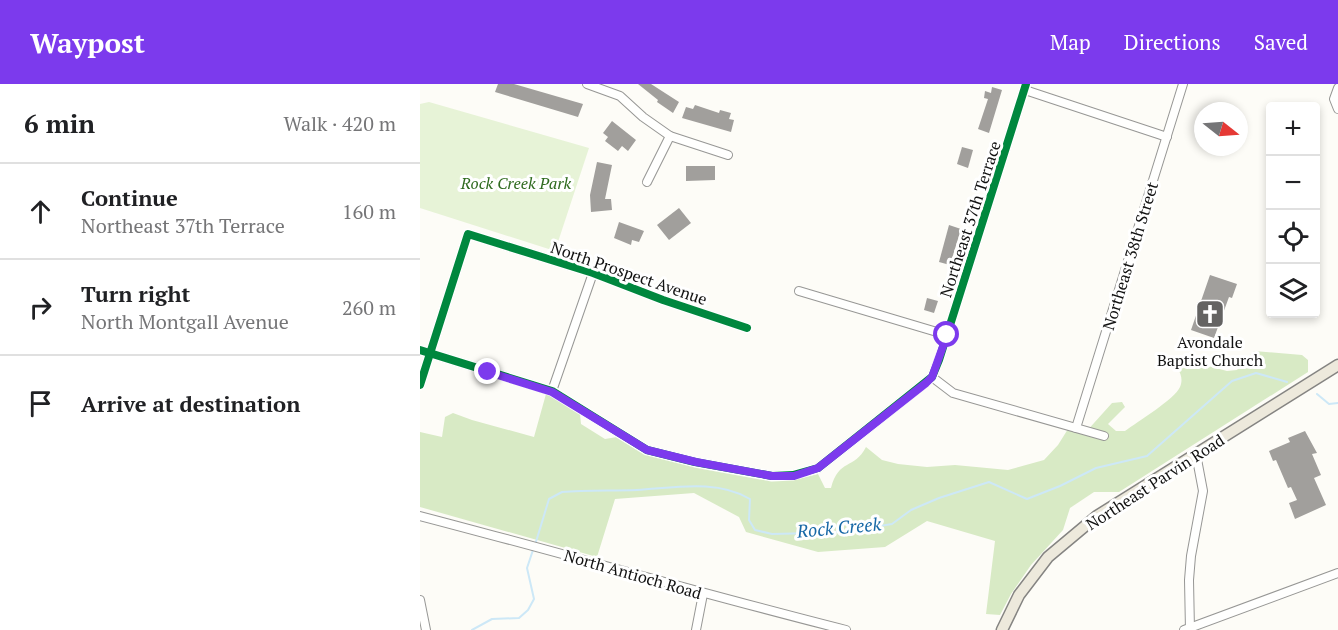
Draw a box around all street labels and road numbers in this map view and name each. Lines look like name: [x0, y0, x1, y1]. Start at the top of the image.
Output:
street label: Northeast 37th Terrace: [934, 138, 1006, 300]
street label: Northeast 38th Street: [1097, 179, 1163, 333]
street label: North Prospect Avenue: [548, 236, 710, 310]
street label: Northeast Parvin Road: [1082, 429, 1229, 535]
street label: North Antioch Road: [562, 544, 704, 604]

